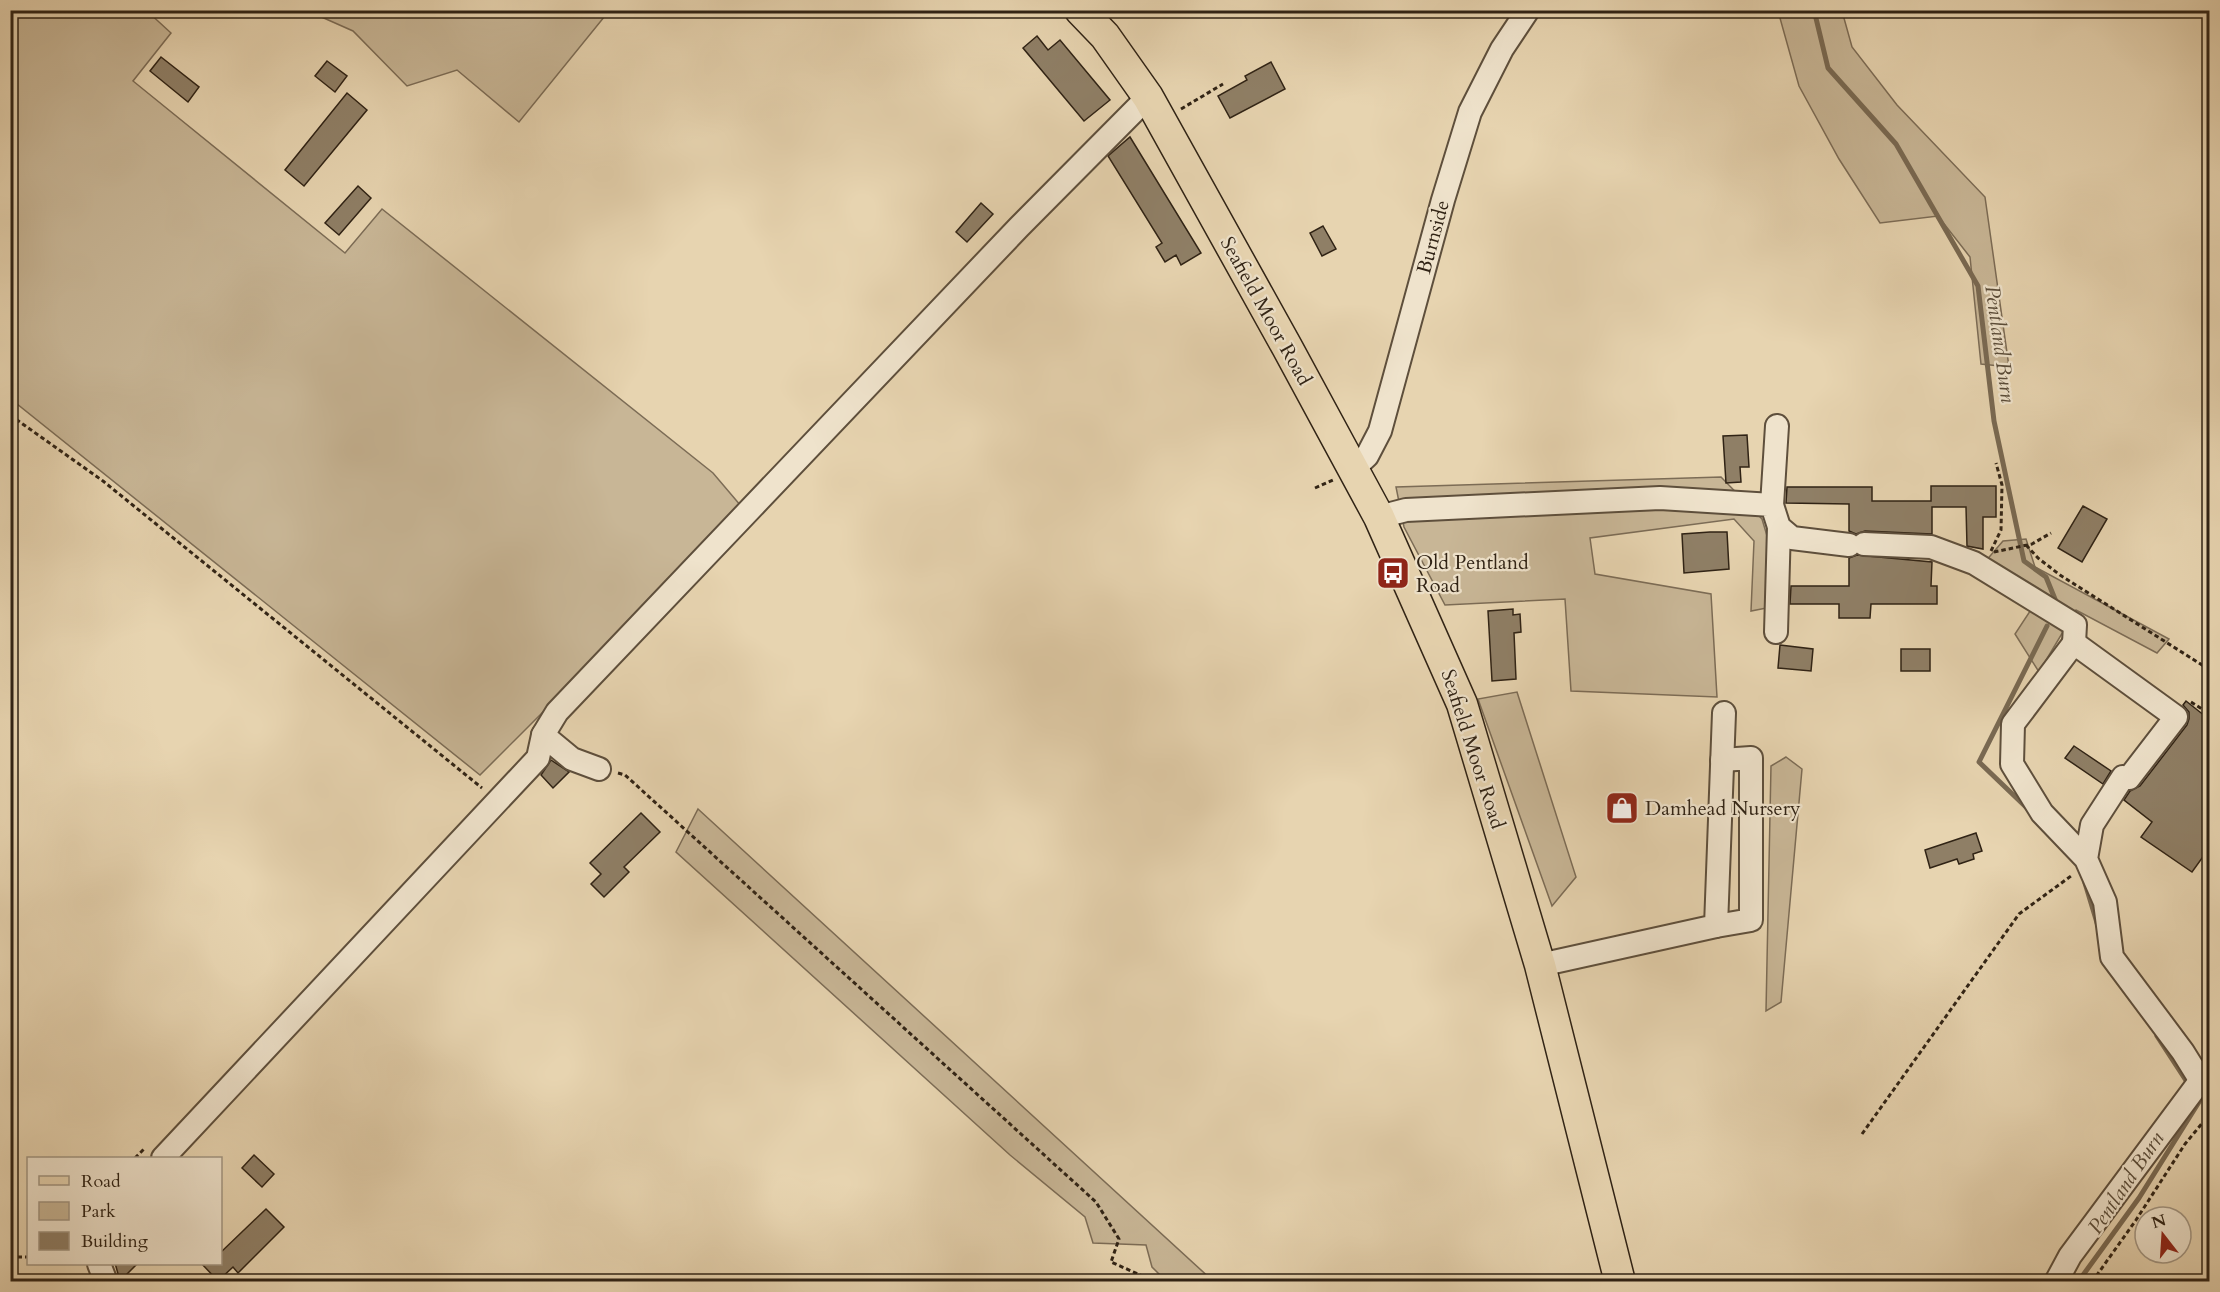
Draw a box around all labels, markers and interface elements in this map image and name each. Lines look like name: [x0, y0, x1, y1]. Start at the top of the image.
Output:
street label: Burnside: [1410, 197, 1456, 277]
street label: Seafield Moor Road: [1214, 232, 1318, 391]
water label: Pentland Burn: [1977, 284, 2023, 405]
place label: Old Pentland Road: [1416, 549, 1529, 599]
bus stop icon: Old Pentland Road: [1375, 555, 1411, 591]
street label: Seafield Moor Road: [1434, 666, 1512, 833]
shop icon: Damhead Nursery: [1604, 790, 1640, 826]
place label: Damhead Nursery: [1645, 795, 1801, 822]
water label: Pentland Burn: [2081, 1125, 2171, 1240]
legend: [27, 1157, 222, 1265]
text: Road: [81, 1169, 121, 1194]
text: Park: [81, 1199, 116, 1224]
north arrow: [2133, 1205, 2193, 1265]
text: N: [2149, 1209, 2169, 1234]
text: Building: [81, 1229, 149, 1254]

